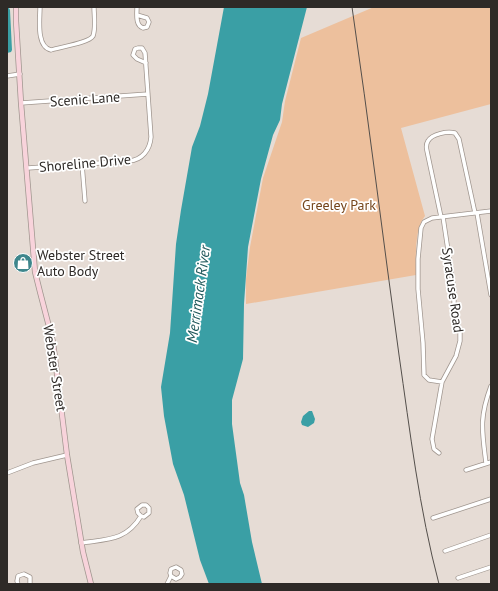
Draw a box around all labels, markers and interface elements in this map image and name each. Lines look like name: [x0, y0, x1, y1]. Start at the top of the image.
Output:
street label: Scenic Lane: [49, 88, 121, 110]
street label: Shoreline Drive: [38, 150, 132, 176]
park label: Greeley Park: [302, 196, 376, 214]
water label: Merrimack River: [182, 243, 214, 344]
place label: Webster Street Auto Body: [37, 246, 125, 280]
street label: Syracuse Road: [438, 246, 468, 334]
shop icon: Webster Street Auto Body: [12, 252, 34, 274]
street label: Webster Street: [39, 323, 71, 413]

